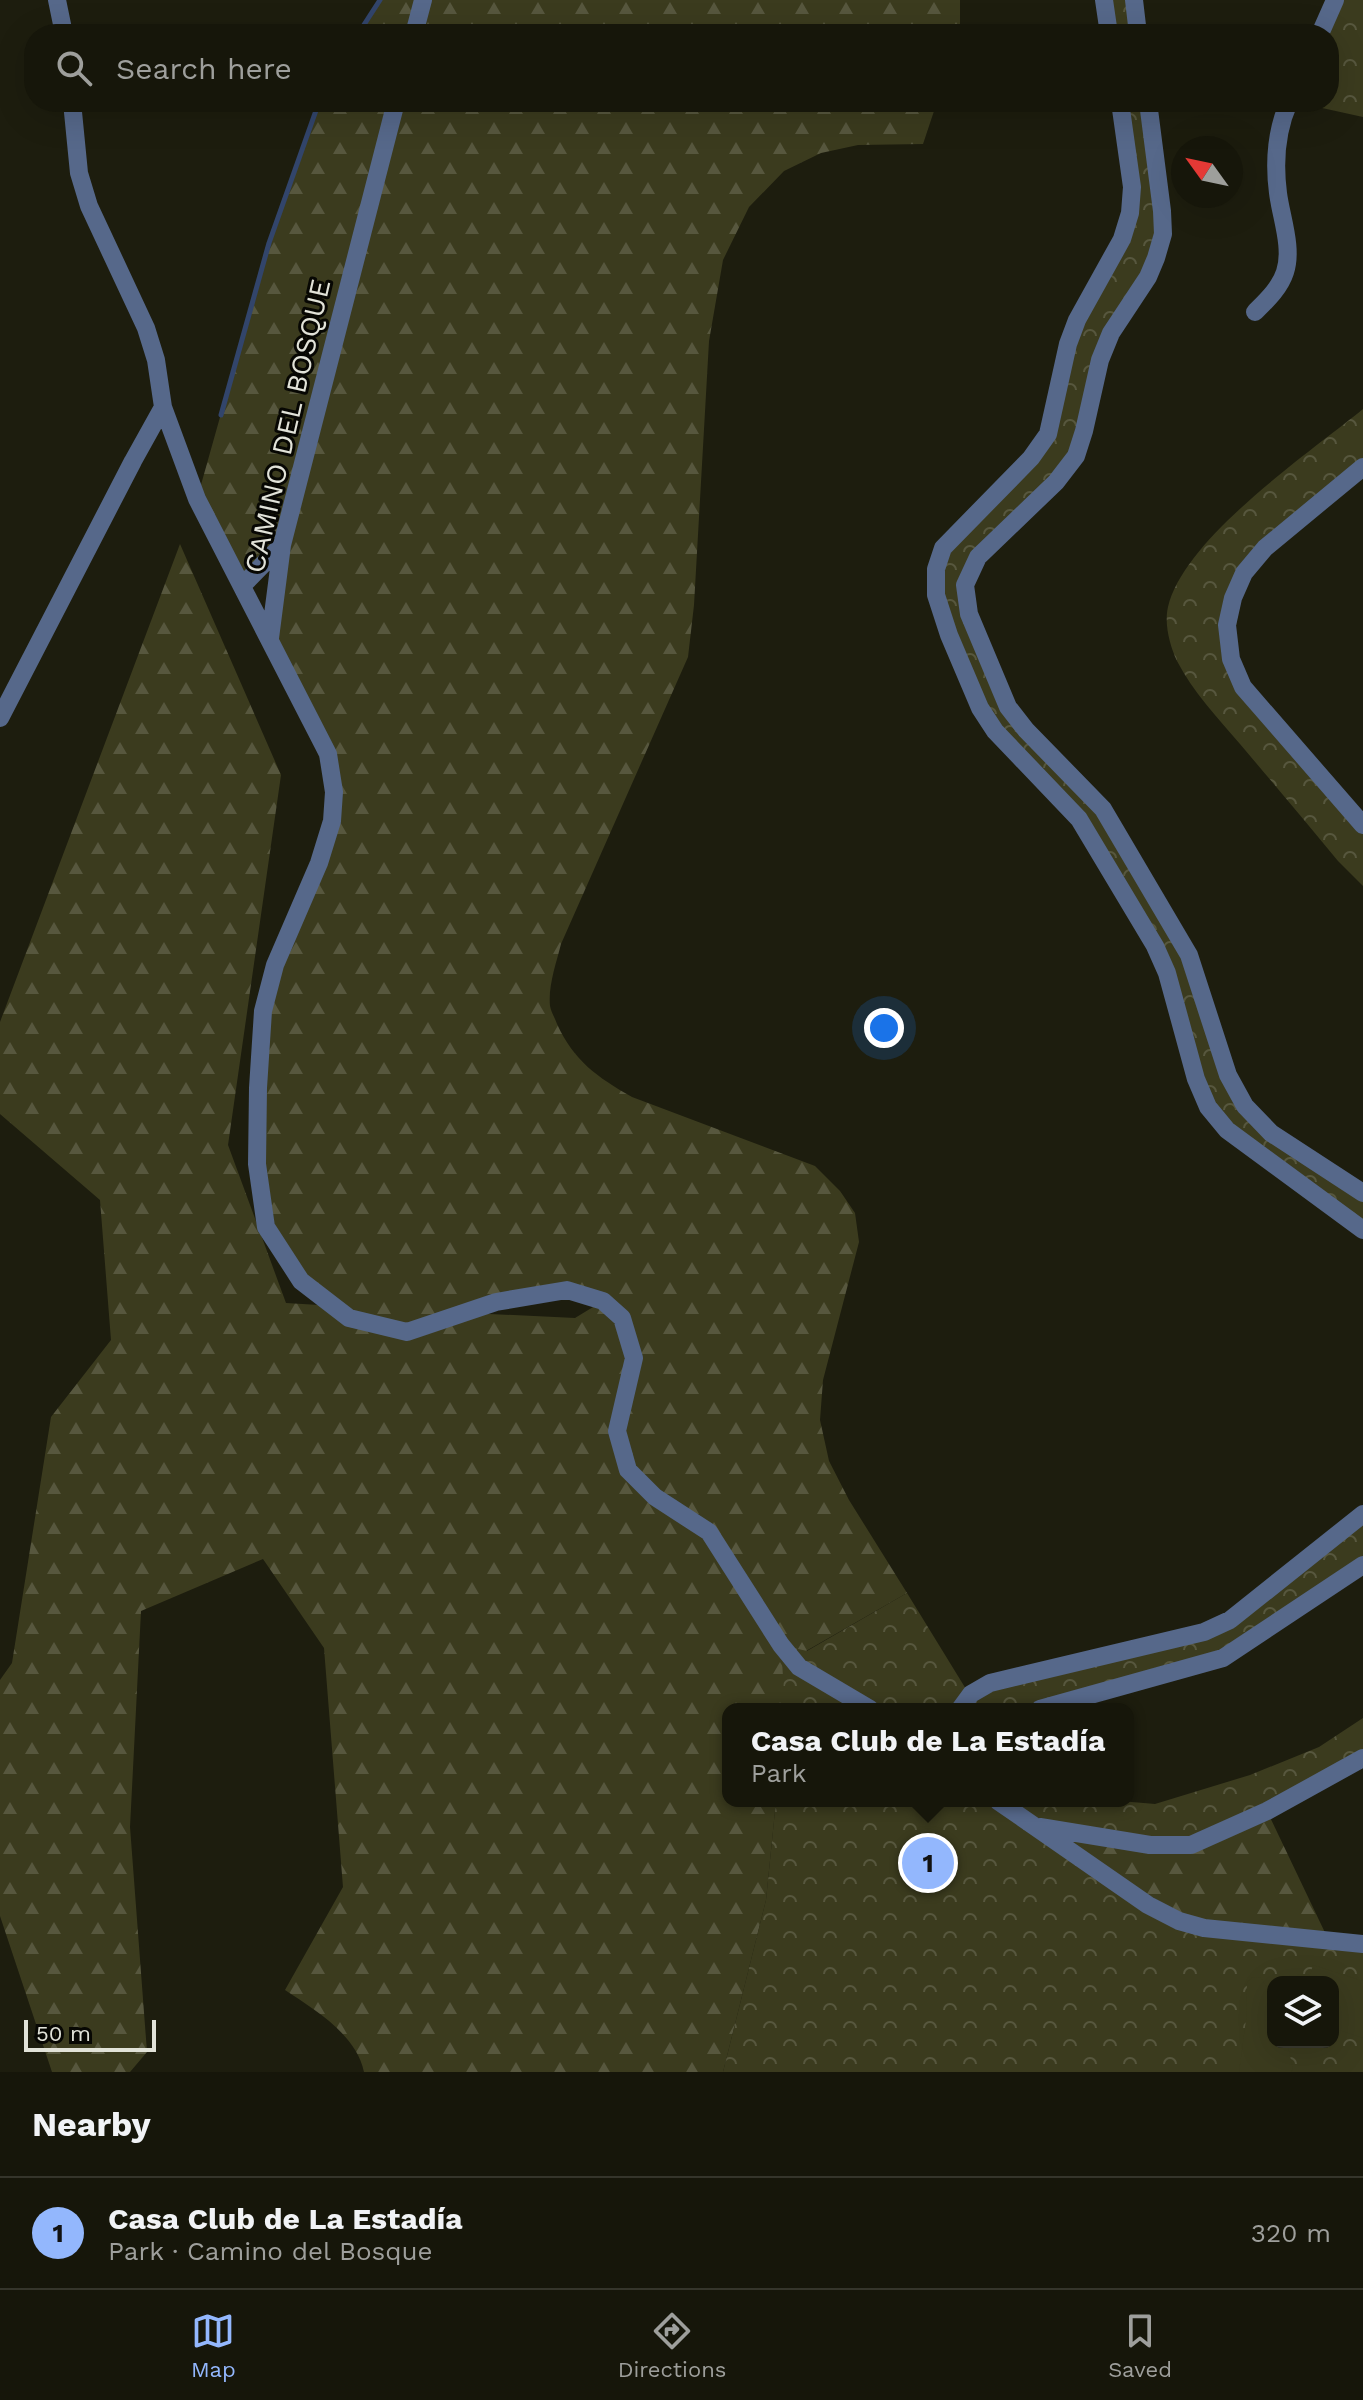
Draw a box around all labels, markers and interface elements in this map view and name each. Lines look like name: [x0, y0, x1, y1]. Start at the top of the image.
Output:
search box: [24, 24, 1339, 112]
icon: search: [52, 46, 96, 90]
text: Search here: [116, 51, 292, 86]
north arrow: [1171, 136, 1243, 208]
street label: CAMINO DEL BOSQUE: [238, 276, 337, 576]
your location: [864, 1008, 904, 1048]
popup: [722, 1703, 1134, 1807]
text: Casa Club de La Estadía: [751, 1723, 1105, 1758]
text: Park: [751, 1758, 807, 1788]
pin: 1: [902, 1833, 954, 1893]
map controls: [1267, 1976, 1339, 2048]
button: layers: [1267, 1976, 1339, 2048]
scale bar: [24, 2016, 156, 2052]
text: 50 m: [36, 2021, 91, 2046]
text: Nearby: [32, 2104, 151, 2144]
text: Casa Club de La Estadía: [108, 2201, 463, 2236]
text: 1: [52, 2218, 64, 2248]
text: 320 m: [1251, 2218, 1331, 2248]
text: Park · Camino del Bosque: [108, 2236, 433, 2266]
tab: Map: [191, 2309, 236, 2382]
tab: Directions: [618, 2309, 726, 2382]
tab: Saved: [1108, 2309, 1172, 2382]

